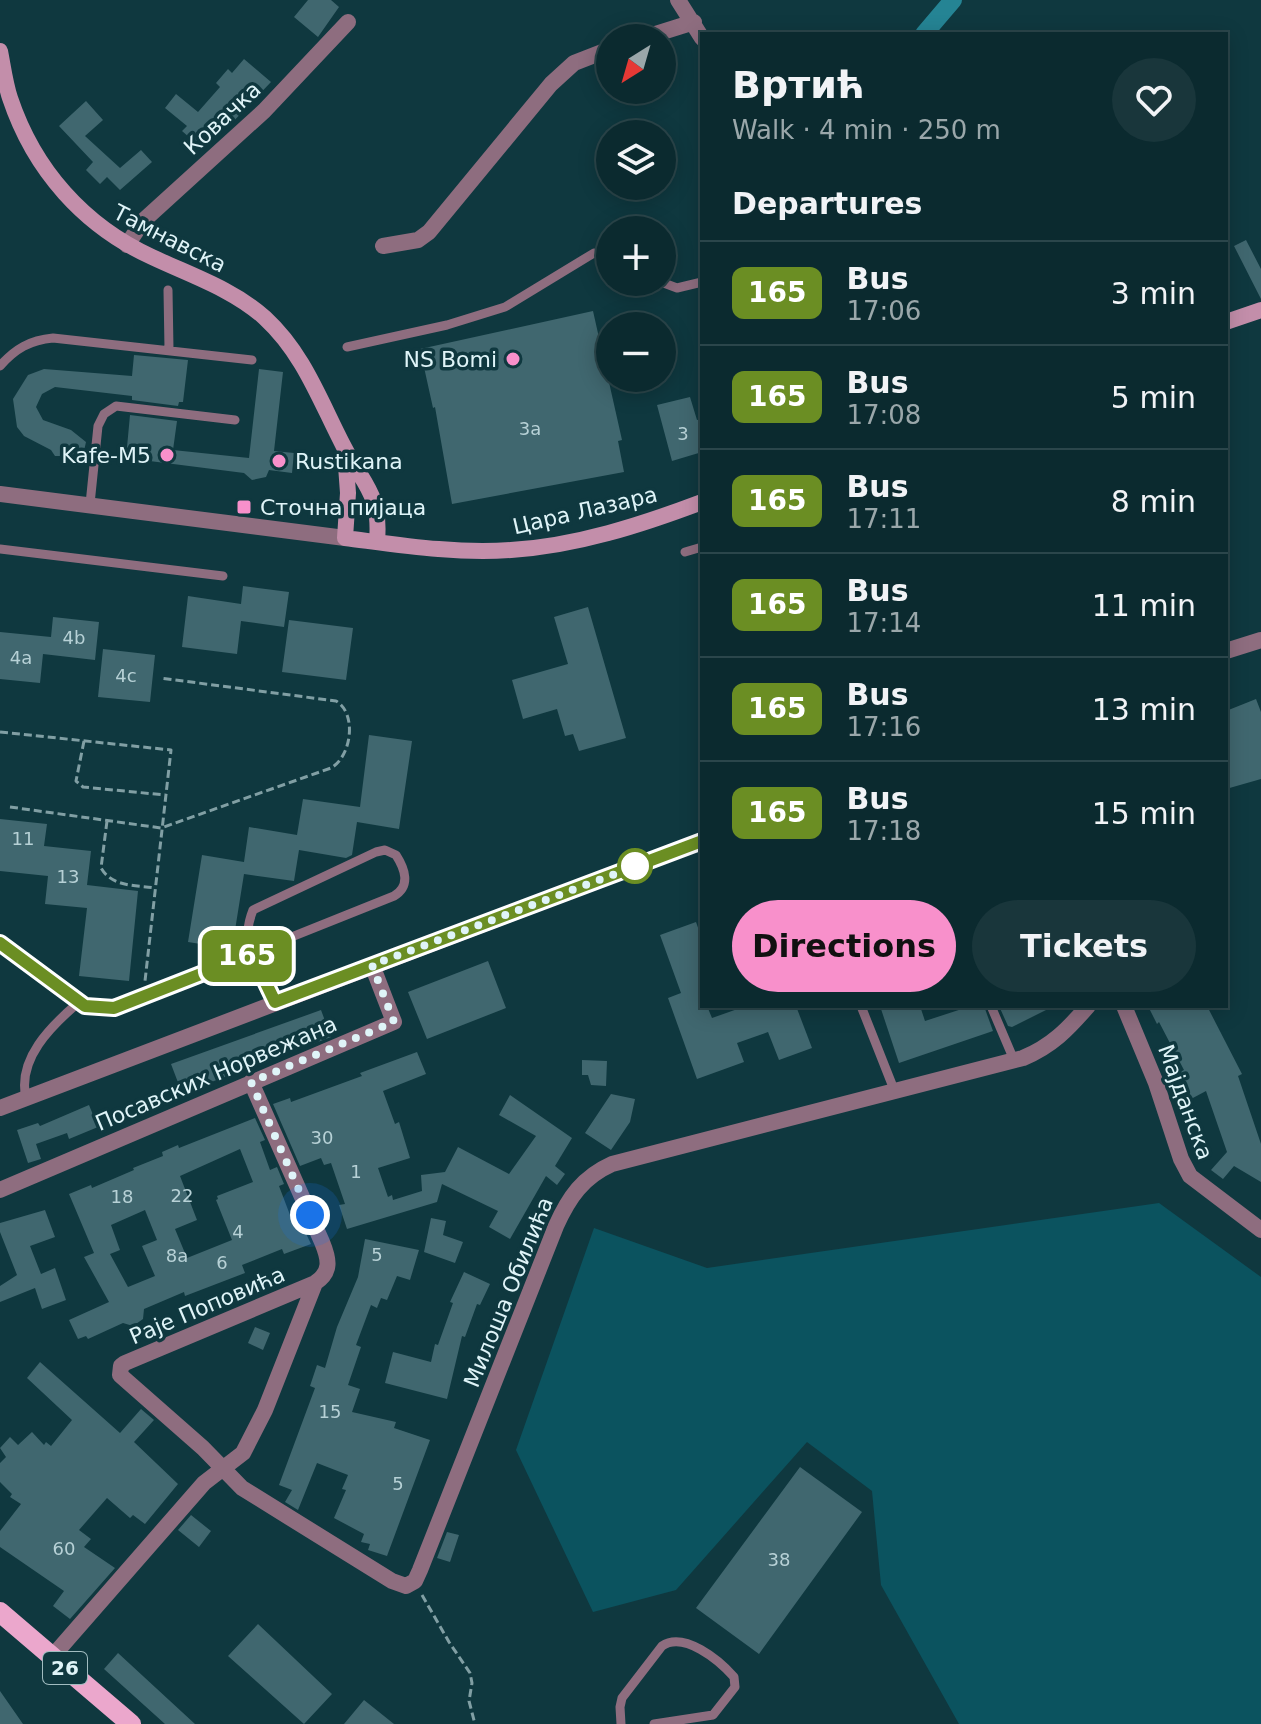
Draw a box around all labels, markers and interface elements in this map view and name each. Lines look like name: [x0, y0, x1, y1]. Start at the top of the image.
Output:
north arrow: [596, 24, 676, 104]
map controls: [596, 24, 676, 392]
button: heart: [1112, 58, 1196, 142]
text: Вртић: [732, 63, 865, 107]
street label: Ковачка: [179, 77, 266, 160]
text: Walk · 4 min · 250 m: [732, 115, 1001, 145]
button: layers: [596, 120, 676, 200]
text: Departures: [732, 186, 922, 221]
street label: Тамнавска: [108, 199, 230, 278]
button: +: [596, 216, 676, 296]
text: Bus: [846, 261, 909, 296]
text: 165: [748, 276, 806, 309]
text: 3 min: [1111, 276, 1196, 311]
text: 17:06: [846, 296, 921, 326]
button: −: [596, 312, 676, 392]
place label: NS Bomi: [403, 347, 497, 372]
marker: NS Bomi: [504, 350, 522, 368]
text: Bus: [846, 365, 909, 400]
text: 165: [748, 380, 806, 413]
text: 5 min: [1111, 380, 1196, 415]
text: 17:08: [846, 400, 921, 430]
house number: 3a: [519, 418, 541, 439]
house number: 3: [677, 423, 689, 444]
place label: Kafe-M5: [61, 443, 151, 468]
marker: Kafe-M5: [158, 446, 176, 464]
place label: Rustikana: [295, 449, 403, 474]
marker: Rustikana: [270, 452, 288, 470]
text: Bus: [846, 469, 909, 504]
street label: Цара Лазара: [510, 482, 660, 539]
text: 165: [748, 484, 806, 517]
text: 8 min: [1111, 484, 1196, 519]
place label: Сточна пијаца: [260, 495, 426, 520]
marker: Сточна пијаца: [235, 498, 253, 516]
text: 17:11: [846, 504, 921, 534]
text: Bus: [846, 573, 909, 608]
text: 165: [748, 588, 806, 621]
text: 11 min: [1092, 588, 1196, 623]
text: 17:14: [846, 608, 921, 638]
house number: 4b: [63, 627, 85, 648]
house number: 4a: [10, 647, 32, 668]
house number: 4c: [115, 665, 137, 686]
text: Bus: [846, 677, 909, 712]
text: 165: [748, 692, 806, 725]
text: 13 min: [1092, 692, 1196, 727]
text: 17:16: [846, 712, 921, 742]
text: Bus: [846, 781, 909, 816]
text: 165: [748, 796, 806, 829]
text: 15 min: [1092, 796, 1196, 831]
text: 17:18: [846, 816, 921, 846]
house number: 11: [12, 828, 34, 849]
unlabelled marker: [618, 849, 652, 883]
house number: 13: [57, 866, 79, 887]
button: Directions: [732, 900, 956, 992]
button: Tickets: [972, 900, 1196, 992]
line badge: 165: [201, 930, 293, 982]
text: 165: [218, 939, 276, 972]
street label: Посавских Норвежана: [92, 1011, 341, 1136]
street label: Мајданска: [1153, 1041, 1218, 1163]
house number: 30: [311, 1127, 333, 1148]
house number: 1: [350, 1161, 362, 1182]
house number: 22: [171, 1185, 193, 1206]
house number: 18: [111, 1186, 133, 1207]
street label: Милоша Обилића: [459, 1193, 558, 1391]
your location: [290, 1195, 330, 1235]
house number: 4: [232, 1221, 244, 1242]
house number: 5: [371, 1244, 383, 1265]
house number: 8a: [166, 1245, 188, 1266]
house number: 6: [216, 1252, 228, 1273]
street label: Раје Поповића: [126, 1261, 289, 1349]
house number: 15: [319, 1401, 341, 1422]
house number: 5: [392, 1473, 404, 1494]
house number: 60: [53, 1538, 75, 1559]
house number: 38: [768, 1549, 790, 1570]
road number: 26: [43, 1652, 87, 1684]

